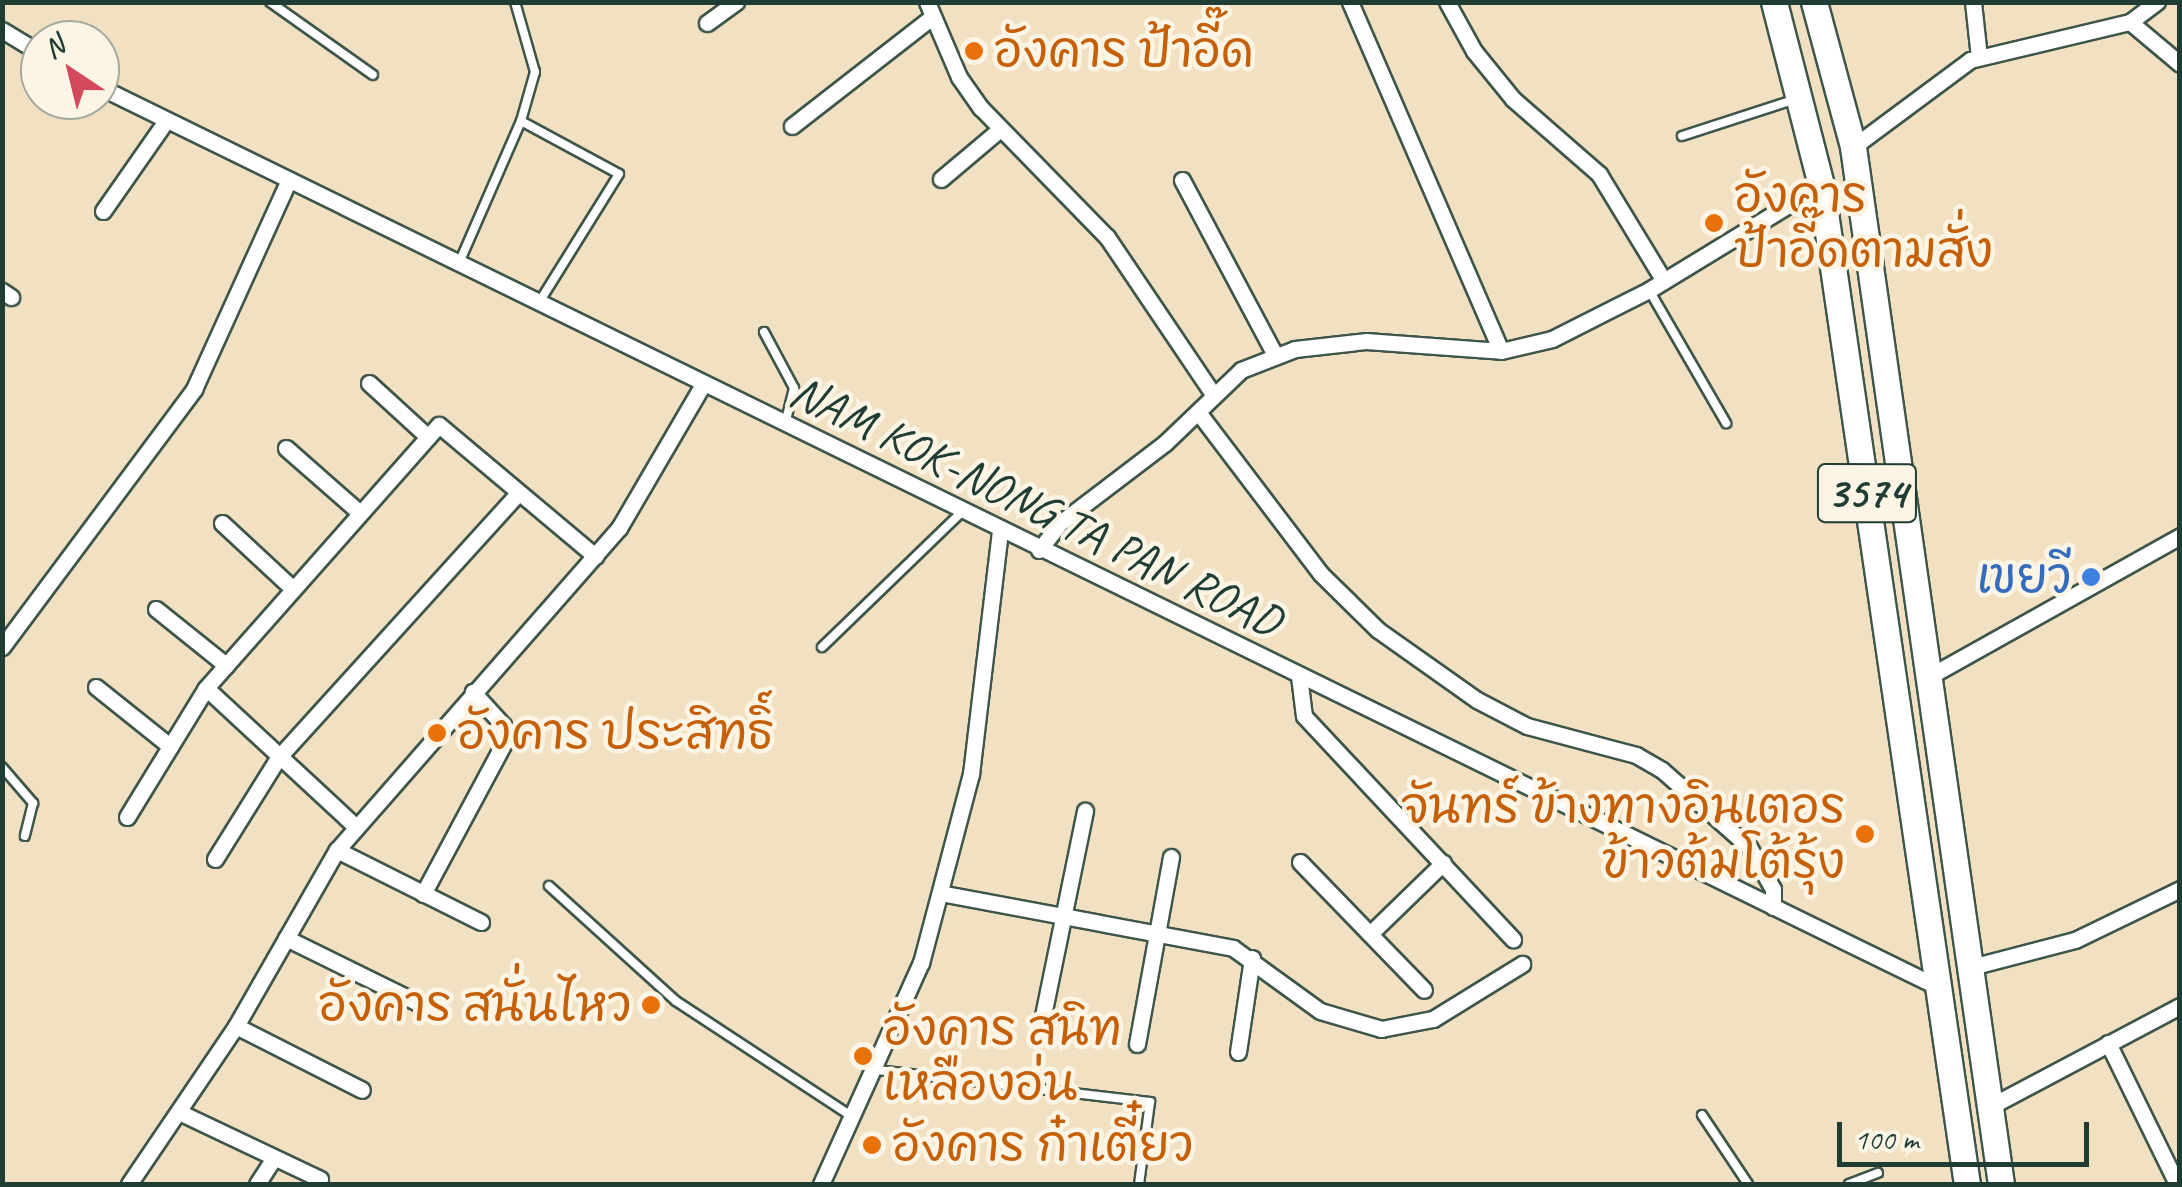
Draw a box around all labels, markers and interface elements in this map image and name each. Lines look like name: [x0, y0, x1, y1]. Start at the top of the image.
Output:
north arrow: [20, 20, 120, 120]
place label: อังคาร ป้าอี๊ด: [994, 22, 1254, 80]
text: N: [37, 27, 71, 66]
marker: อังคาร ป้าอี๊ด: [963, 40, 985, 62]
place label: อังคาร ป้าอี๊ดตามสั่ง: [1734, 166, 1993, 279]
marker: อังคาร ป้าอี๊ดตามสั่ง: [1703, 212, 1725, 234]
street label: NAM KOK-NONG TA PAN ROAD: [781, 362, 1291, 650]
road number: 3574: [1814, 453, 1920, 533]
place label: เขยวี: [1976, 548, 2071, 606]
marker: เขยวี: [2080, 566, 2102, 588]
place label: อังคาร ประสิทธิ์: [457, 704, 775, 762]
marker: อังคาร ประสิทธิ์: [426, 722, 448, 744]
place label: จันทร์ ข้างทางอินเตอร ข้าวต้มโต้รุ้ง: [1401, 777, 1845, 890]
marker: จันทร์ ข้างทางอินเตอร ข้าวต้มโต้รุ้ง: [1854, 823, 1876, 845]
place label: อังคาร สนั่นไหว: [319, 976, 631, 1034]
marker: อังคาร สนั่นไหว: [640, 994, 662, 1016]
place label: อังคาร สนิท เหลืองอ่น: [883, 999, 1122, 1112]
marker: อังคาร สนิท เหลืองอ่น: [852, 1045, 874, 1067]
scale bar: [1842, 1102, 2094, 1164]
place label: อังคาร ก๋าเตี๋ยว: [892, 1116, 1193, 1174]
text: 100 m: [1854, 1120, 1919, 1158]
marker: อังคาร ก๋าเตี๋ยว: [861, 1134, 883, 1156]

